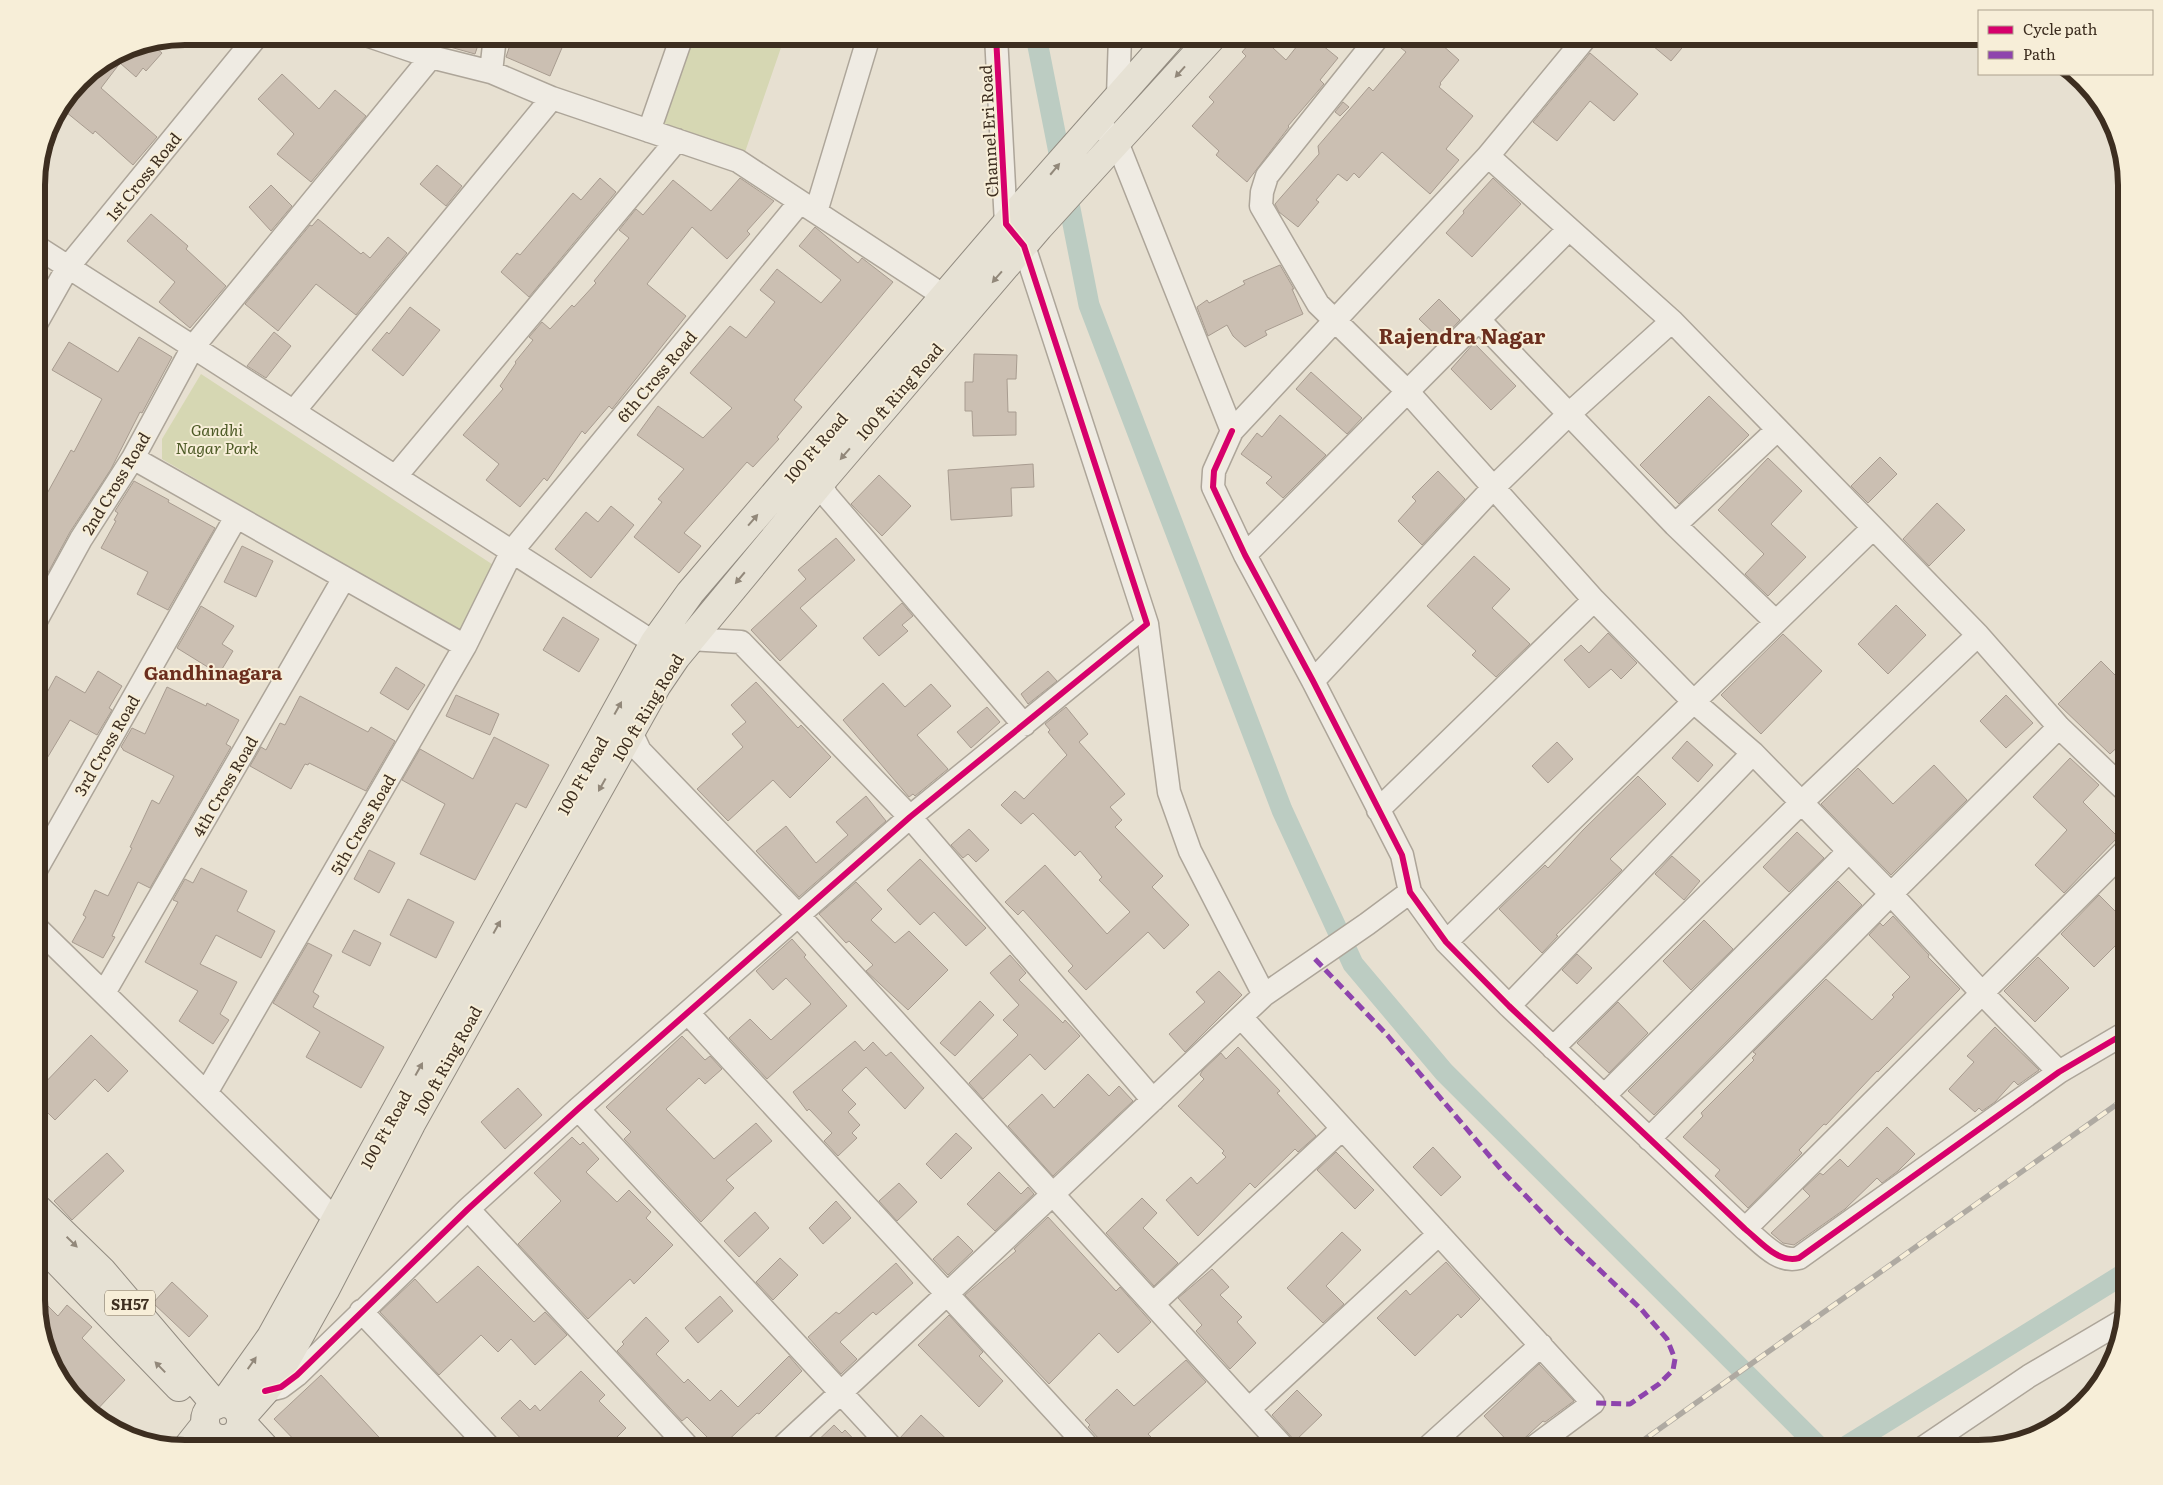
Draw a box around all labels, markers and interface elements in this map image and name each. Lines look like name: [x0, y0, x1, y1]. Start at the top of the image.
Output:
legend: [1978, 10, 2153, 75]
text: Cycle path: [2023, 17, 2098, 40]
text: Path: [2023, 42, 2056, 65]
street label: Channel Eri Road: [973, 64, 1003, 198]
one-way arrow: [1174, 66, 1186, 78]
street label: 1st Cross Road: [100, 127, 186, 225]
one-way arrow: [1050, 162, 1061, 175]
one-way arrow: [991, 271, 1002, 284]
district label: Rajendra Nagar: [1379, 319, 1546, 350]
street label: 6th Cross Road: [610, 325, 702, 427]
street label: 100 ft Ring Road: [850, 337, 948, 445]
street label: 100 Ft Road: [778, 406, 853, 487]
park label: Gandhi Nagar Park: [176, 417, 259, 459]
street label: 2nd Cross Road: [75, 427, 155, 539]
one-way arrow: [839, 447, 851, 459]
one-way arrow: [747, 514, 759, 526]
one-way arrow: [735, 571, 746, 584]
street label: 100 ft Ring Road: [605, 648, 689, 765]
district label: Gandhinagara: [144, 658, 282, 686]
street label: 3rd Cross Road: [67, 690, 145, 800]
one-way arrow: [614, 701, 623, 715]
street label: 4th Cross Road: [185, 731, 263, 841]
street label: 100 Ft Road: [551, 731, 614, 819]
street label: 5th Cross Road: [323, 769, 401, 879]
one-way arrow: [597, 778, 606, 792]
one-way arrow: [493, 920, 502, 933]
street label: 100 ft Ring Road: [407, 1001, 487, 1119]
one-way arrow: [414, 1062, 423, 1076]
street label: 100 Ft Road: [354, 1085, 417, 1173]
one-way arrow: [65, 1236, 77, 1248]
road number: SH57: [105, 1290, 155, 1316]
one-way arrow: [247, 1357, 257, 1370]
one-way arrow: [154, 1362, 166, 1374]

